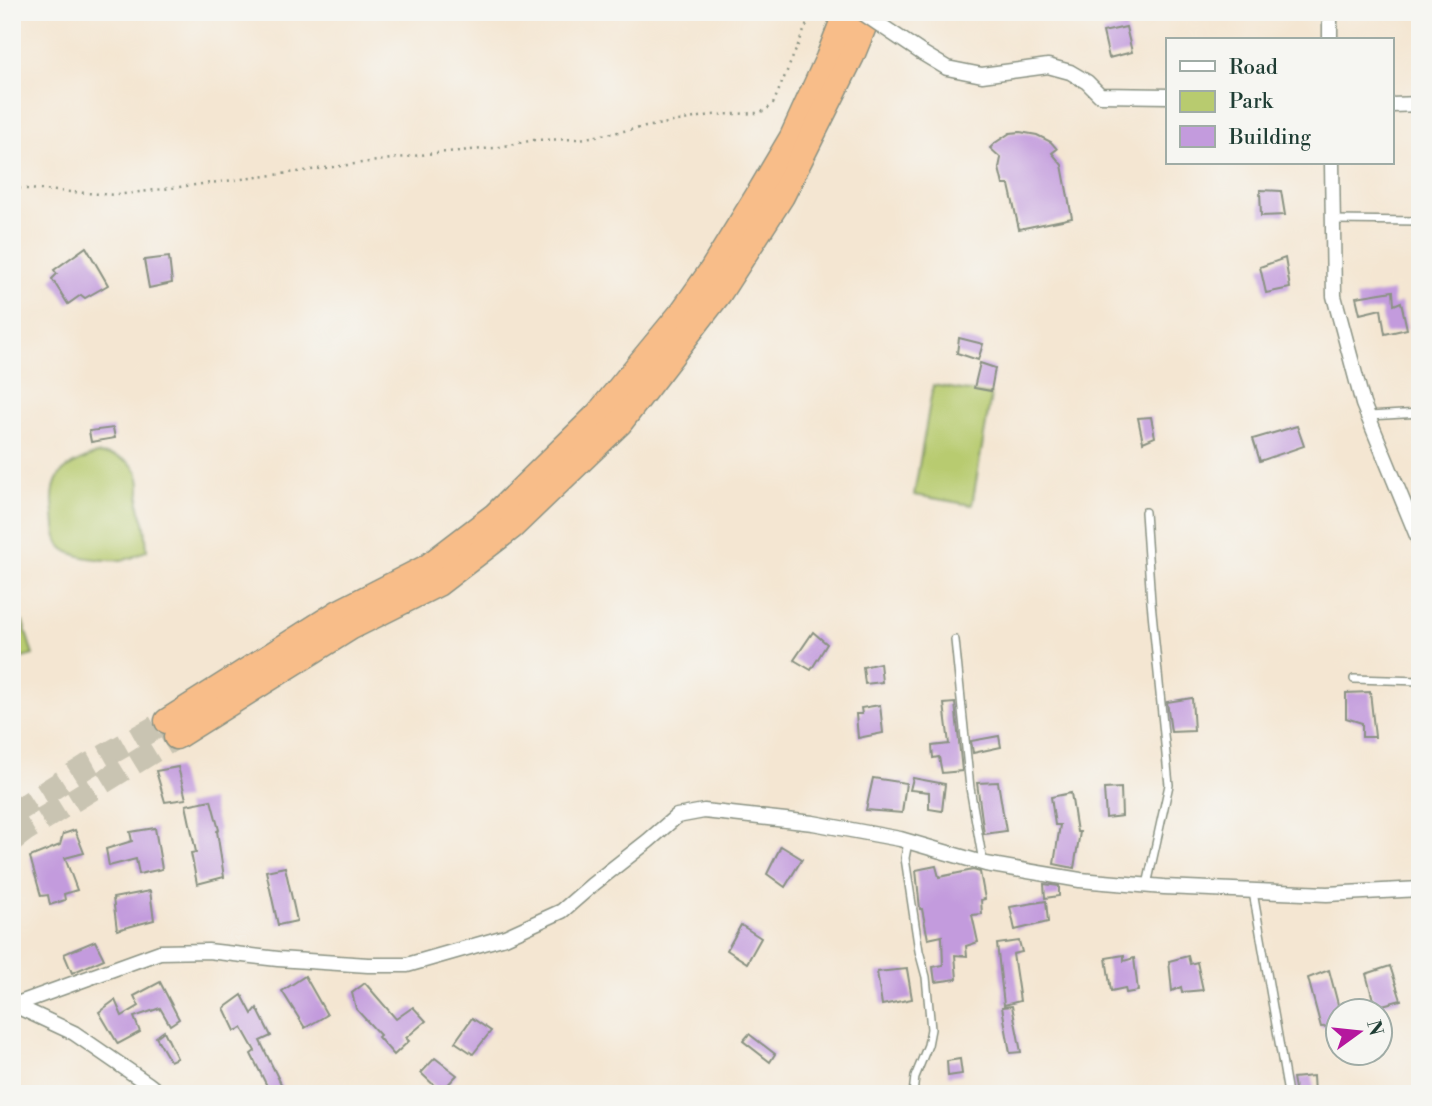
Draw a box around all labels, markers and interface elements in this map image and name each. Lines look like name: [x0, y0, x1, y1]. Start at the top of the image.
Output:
legend: [1166, 38, 1394, 164]
text: Road: [1229, 55, 1278, 81]
text: Park: [1229, 89, 1274, 115]
text: Building: [1228, 125, 1311, 151]
north arrow: [1324, 998, 1394, 1068]
text: N: [1361, 1017, 1388, 1038]

